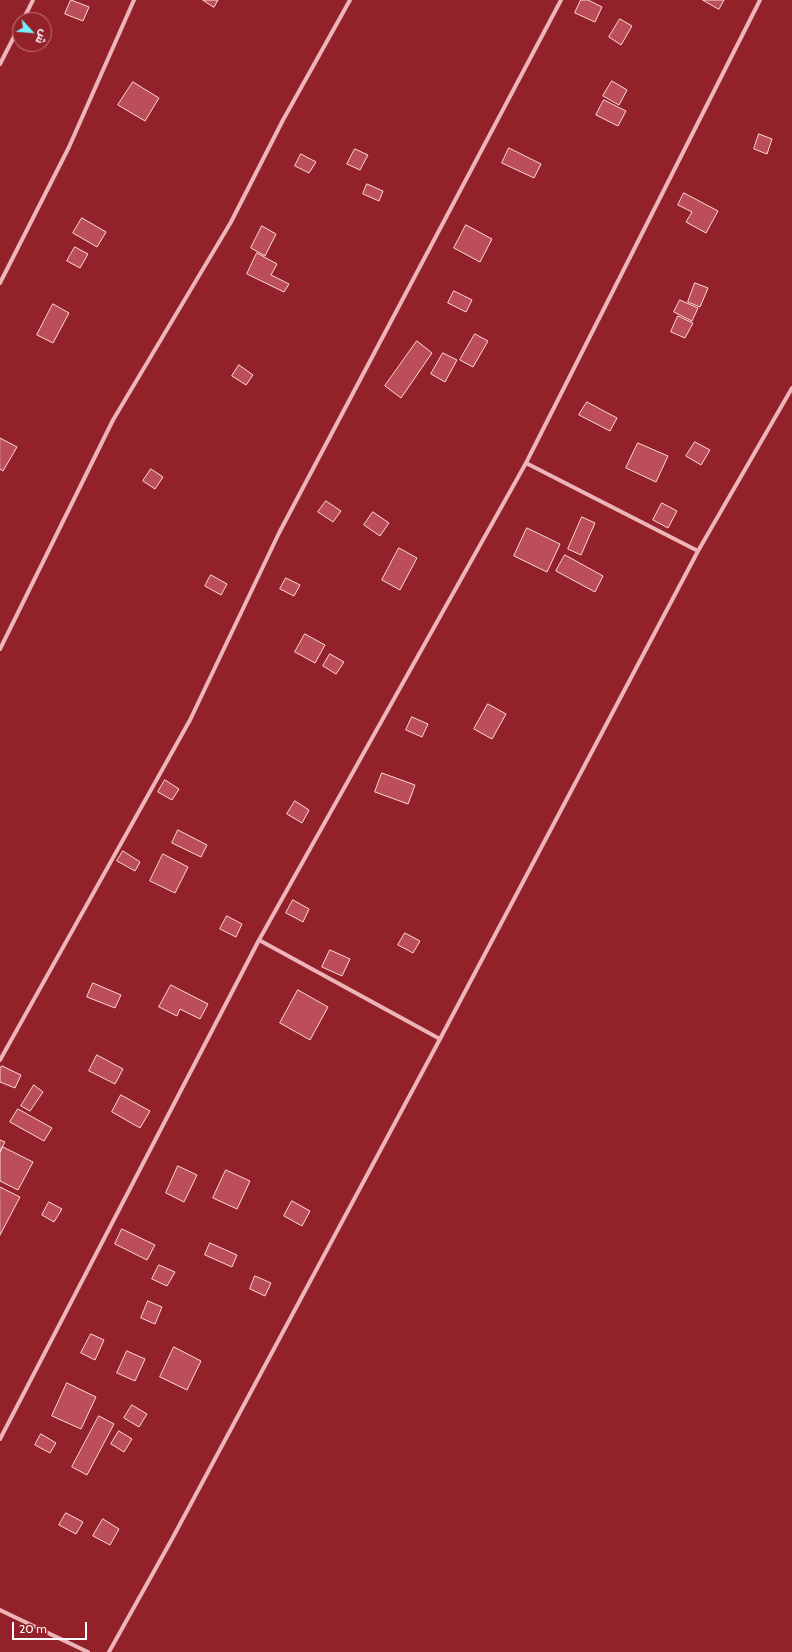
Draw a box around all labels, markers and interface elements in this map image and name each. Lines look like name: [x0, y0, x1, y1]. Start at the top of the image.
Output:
north arrow: [12, 12, 52, 52]
text: ش: [32, 27, 51, 46]
scale bar: [14, 1614, 89, 1640]
text: 20 m: [19, 1621, 47, 1636]

